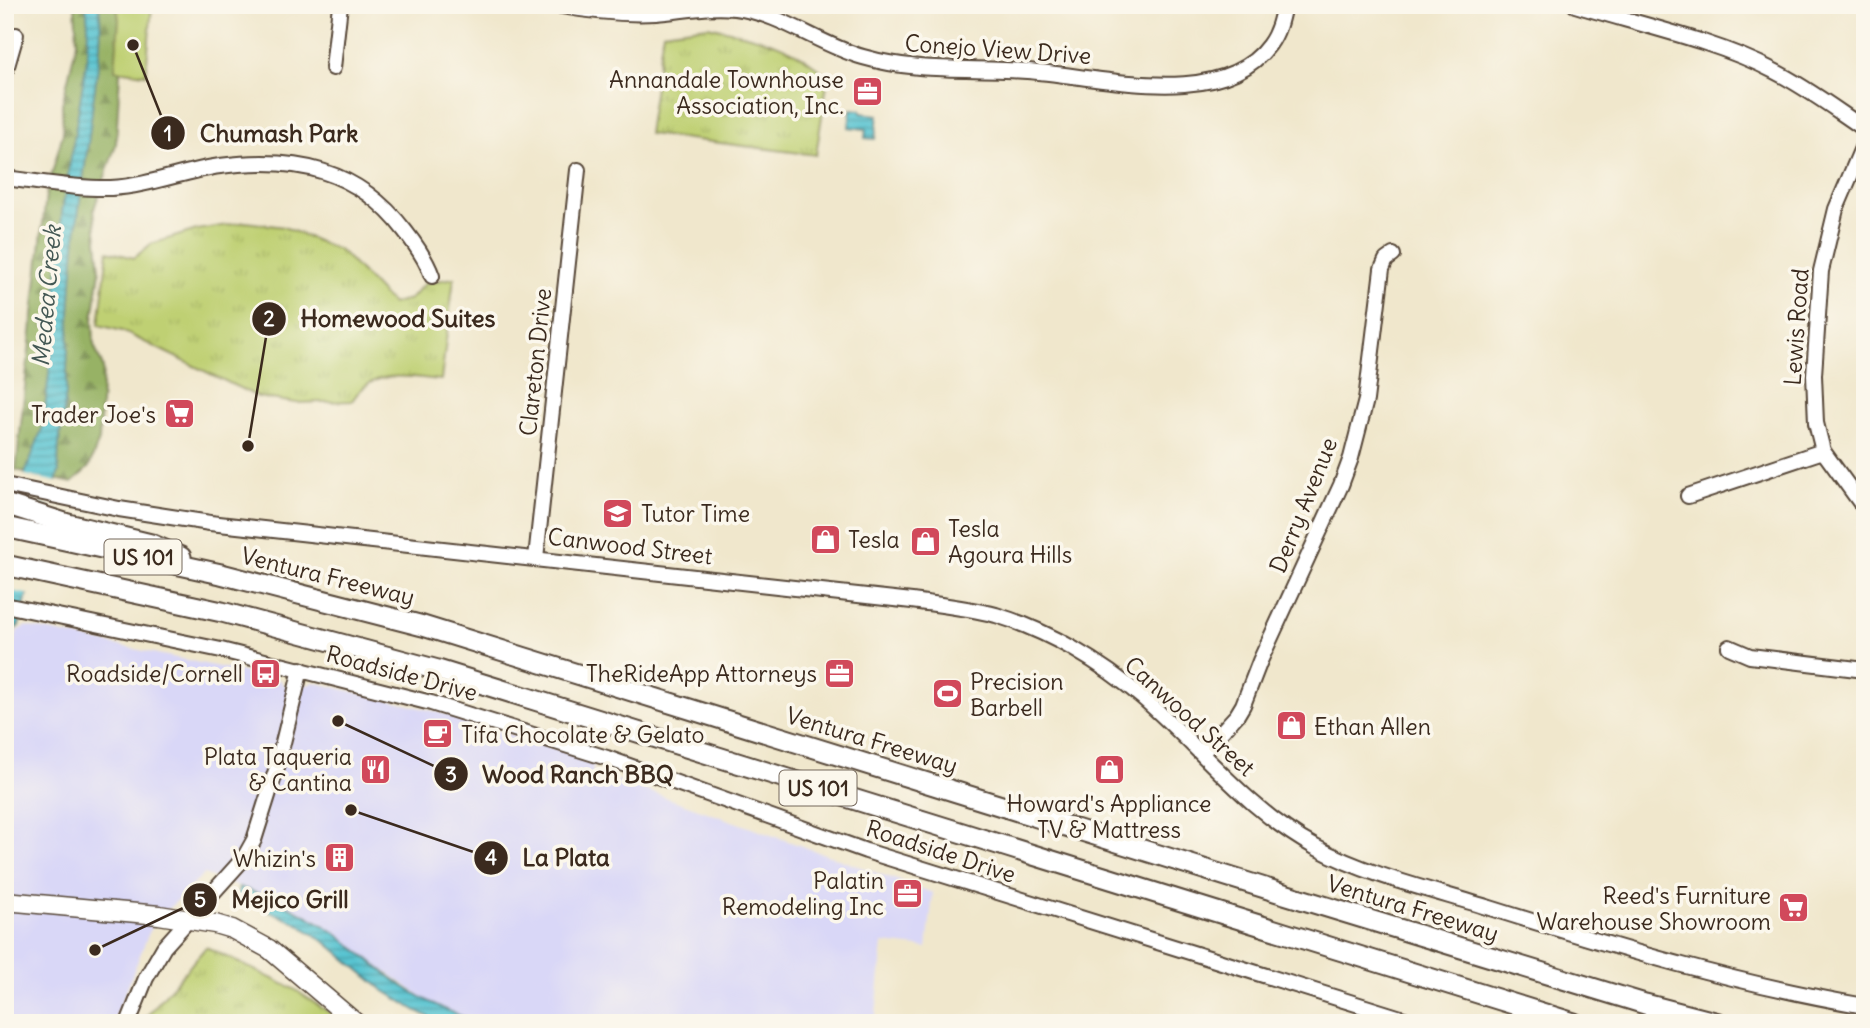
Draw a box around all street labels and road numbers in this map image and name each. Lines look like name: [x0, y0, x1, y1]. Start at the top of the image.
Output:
street label: Conejo View Drive: [904, 28, 1092, 70]
street label: Lewis Road: [1777, 267, 1815, 387]
street label: Clareton Drive: [513, 287, 557, 437]
street label: Derry Avenue: [1263, 433, 1343, 577]
street label: Canwood Street: [546, 522, 714, 571]
road number: US 101: [104, 540, 182, 574]
street label: Ventura Freeway: [238, 540, 418, 612]
street label: Roadside Drive: [323, 639, 481, 707]
street label: Canwood Street: [1119, 650, 1261, 782]
street label: Ventura Freeway: [783, 700, 961, 780]
road number: US 101: [780, 770, 856, 806]
street label: Roadside Drive: [863, 813, 1019, 889]
street label: Ventura Freeway: [1324, 868, 1502, 948]

